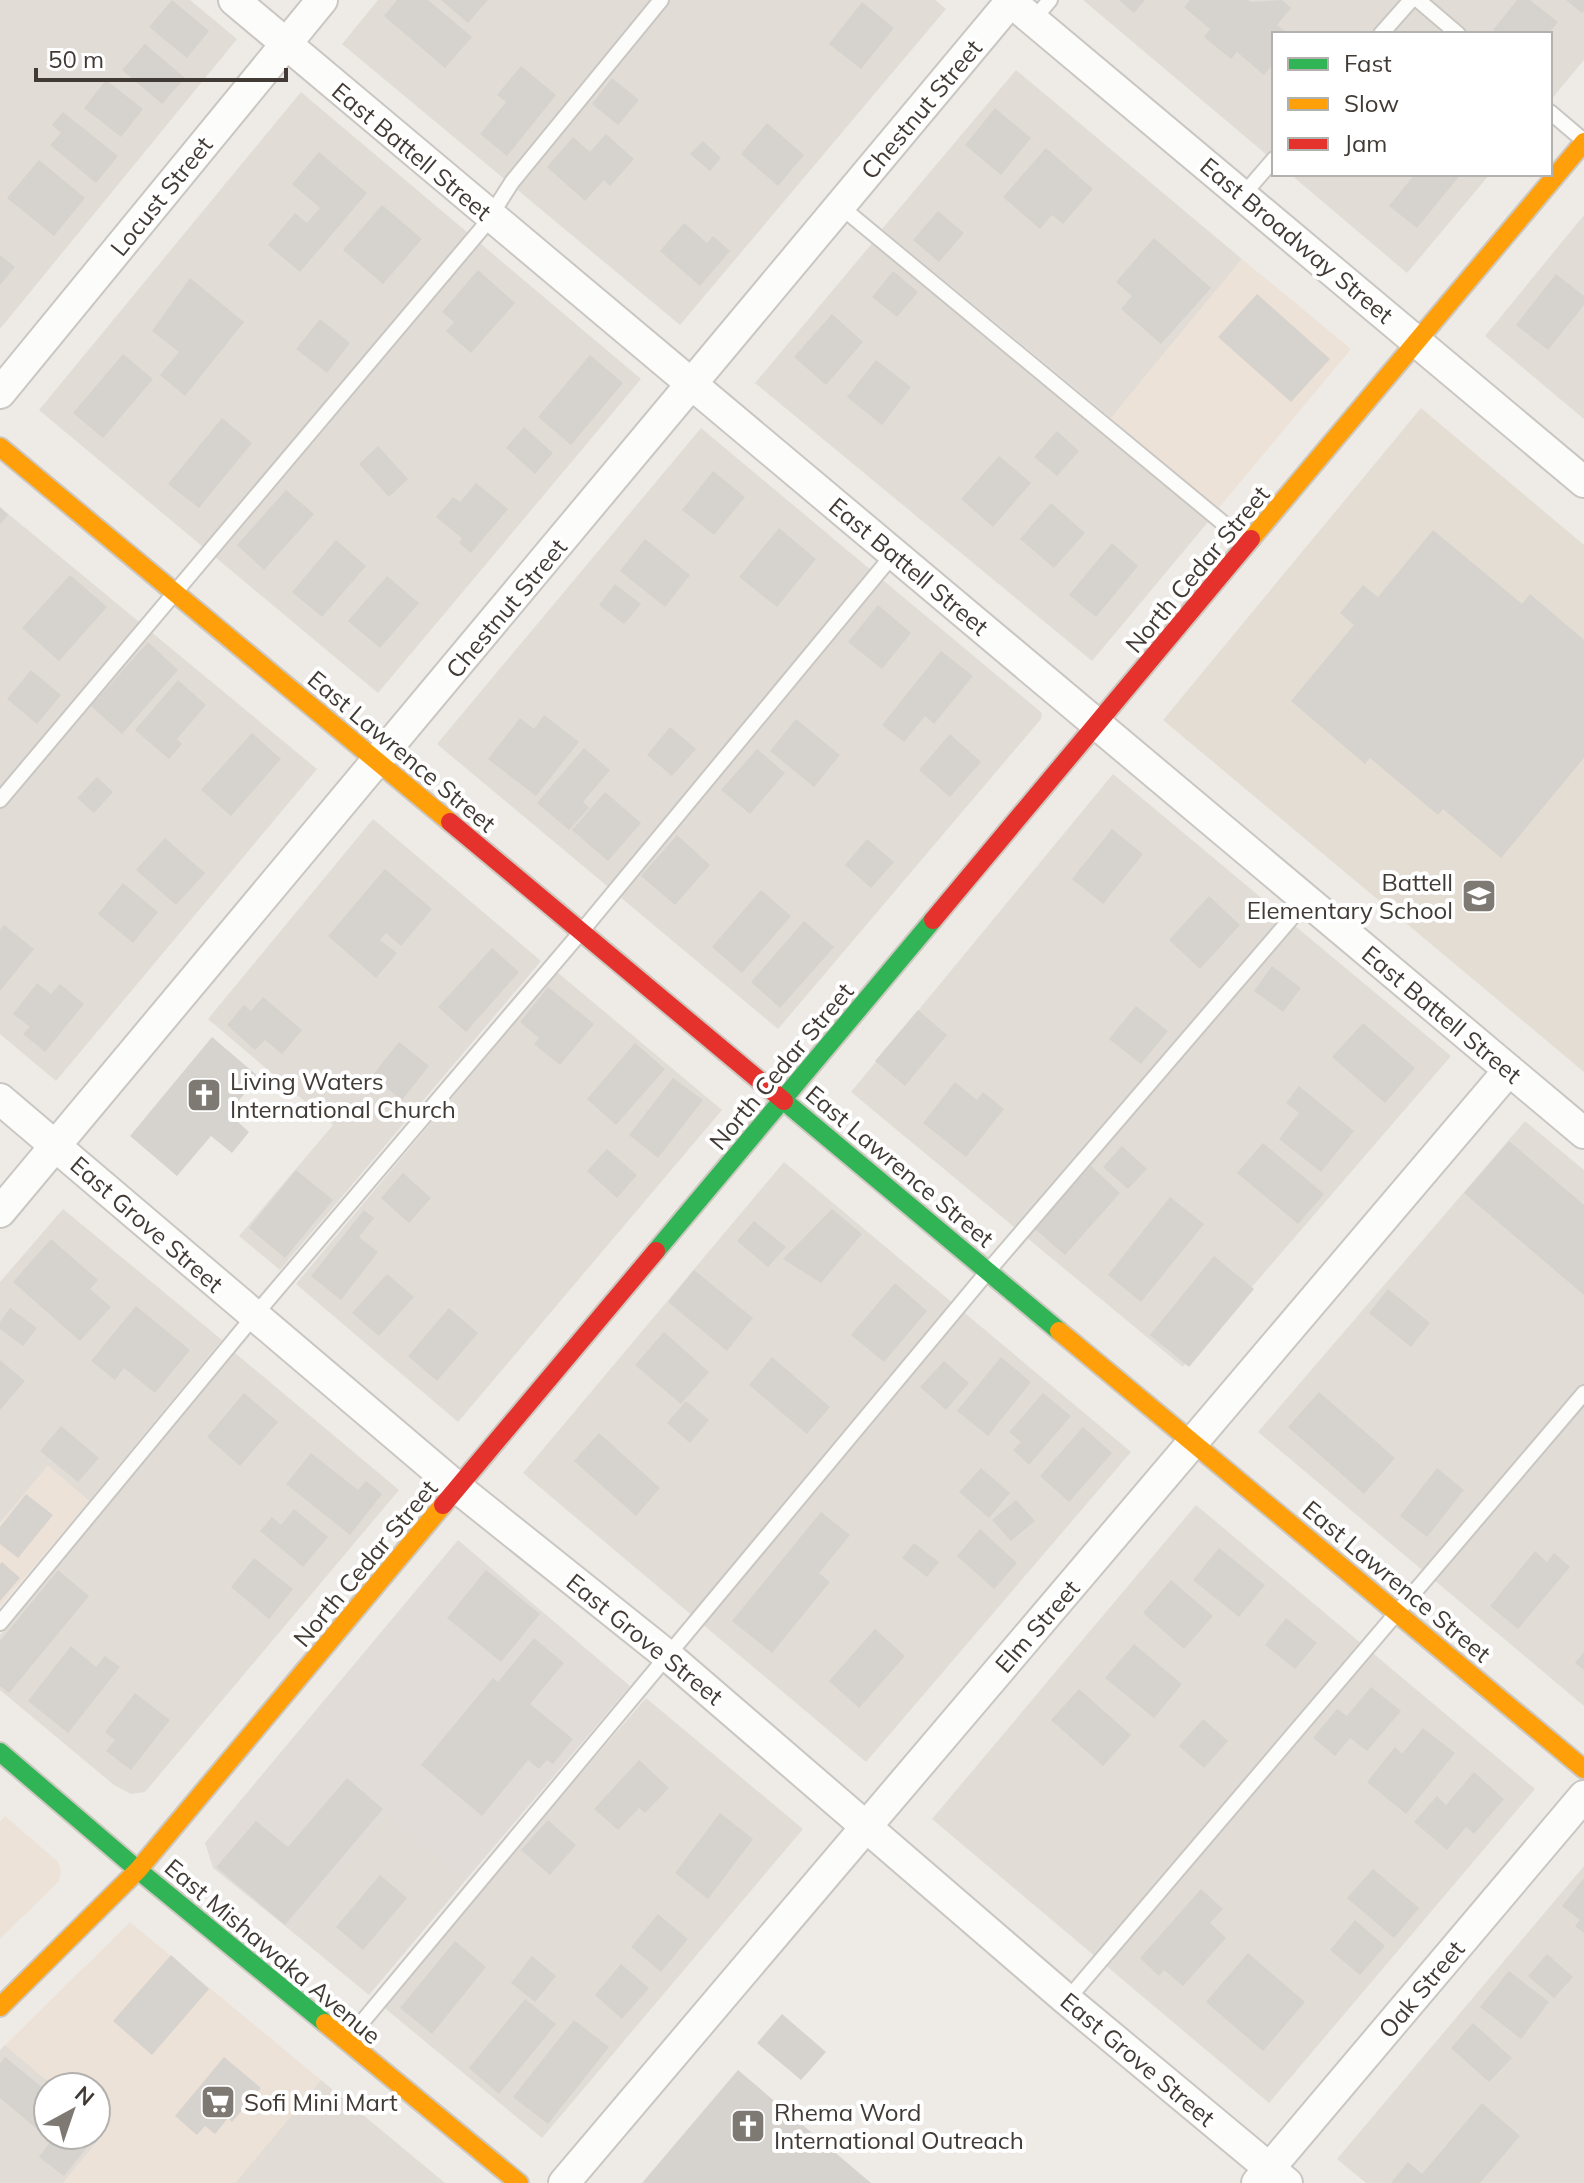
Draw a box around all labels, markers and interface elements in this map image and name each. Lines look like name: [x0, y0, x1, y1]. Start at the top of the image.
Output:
scale bar: [36, 32, 286, 82]
legend: [1272, 32, 1552, 176]
street label: Chestnut Street: [854, 33, 988, 185]
text: 50 m: [48, 44, 104, 74]
text: Fast: [1344, 48, 1392, 78]
street label: East Battell Street: [326, 76, 498, 226]
text: Slow: [1344, 88, 1399, 118]
text: Jam: [1344, 128, 1387, 158]
street label: Locust Street: [104, 130, 218, 262]
street label: East Broadway Street: [1194, 151, 1400, 329]
street label: North Cedar Street: [1119, 480, 1275, 658]
street label: East Battell Street: [823, 491, 995, 641]
street label: Chestnut Street: [439, 532, 573, 684]
street label: East Lawrence Street: [302, 664, 502, 838]
place label: Battell Elementary School: [1247, 867, 1453, 925]
school or university icon: Battell Elementary School: [1460, 877, 1498, 915]
street label: East Battell Street: [1356, 939, 1528, 1089]
street label: North Cedar Street: [703, 977, 859, 1155]
place label: Living Waters International Church: [230, 1066, 456, 1124]
church icon: Living Waters International Church: [185, 1076, 223, 1114]
street label: East Lawrence Street: [800, 1079, 1000, 1253]
street label: East Grove Street: [64, 1149, 230, 1299]
street label: North Cedar Street: [287, 1474, 443, 1652]
street label: East Lawrence Street: [1297, 1494, 1497, 1668]
street label: East Grove Street: [561, 1567, 729, 1711]
street label: Elm Street: [988, 1573, 1086, 1679]
street label: East Mishawaka Avenue: [159, 1852, 387, 2050]
street label: Oak Street: [1372, 1934, 1470, 2044]
street label: East Grove Street: [1055, 1986, 1221, 2132]
north arrow: [32, 2071, 112, 2151]
text: N: [69, 2080, 100, 2112]
supermarket icon: Sofi Mini Mart: [199, 2083, 237, 2121]
place label: Sofi Mini Mart: [244, 2087, 398, 2117]
place label: Rhema Word International Outreach: [774, 2097, 1024, 2155]
church icon: Rhema Word International Outreach: [729, 2107, 767, 2145]

